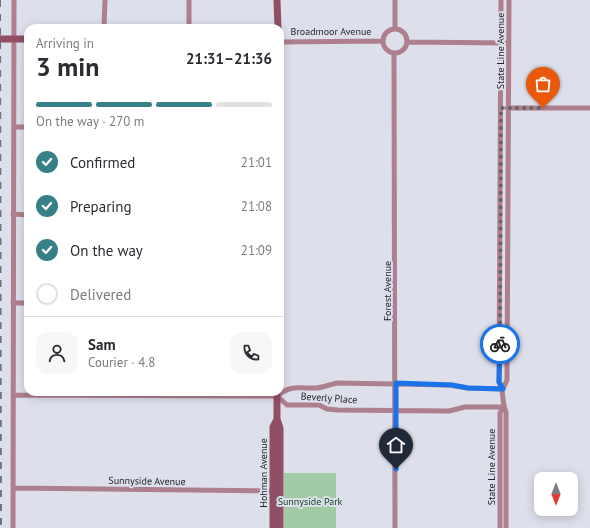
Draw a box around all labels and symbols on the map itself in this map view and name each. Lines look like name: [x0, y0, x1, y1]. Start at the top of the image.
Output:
street label: State Line Avenue: [494, 13, 507, 89]
street label: Broadmoor Avenue: [291, 25, 371, 38]
pin: [526, 67, 560, 108]
street label: Forest Avenue: [381, 261, 394, 321]
courier: [480, 324, 520, 364]
street label: Beverly Place: [300, 390, 358, 406]
pin: [379, 428, 413, 469]
street label: State Line Avenue: [485, 429, 498, 505]
street label: Hohman Avenue: [257, 438, 270, 508]
north arrow: [534, 472, 578, 516]
street label: Sunnyside Avenue: [108, 474, 186, 488]
park label: Sunnyside Park: [278, 495, 343, 508]

